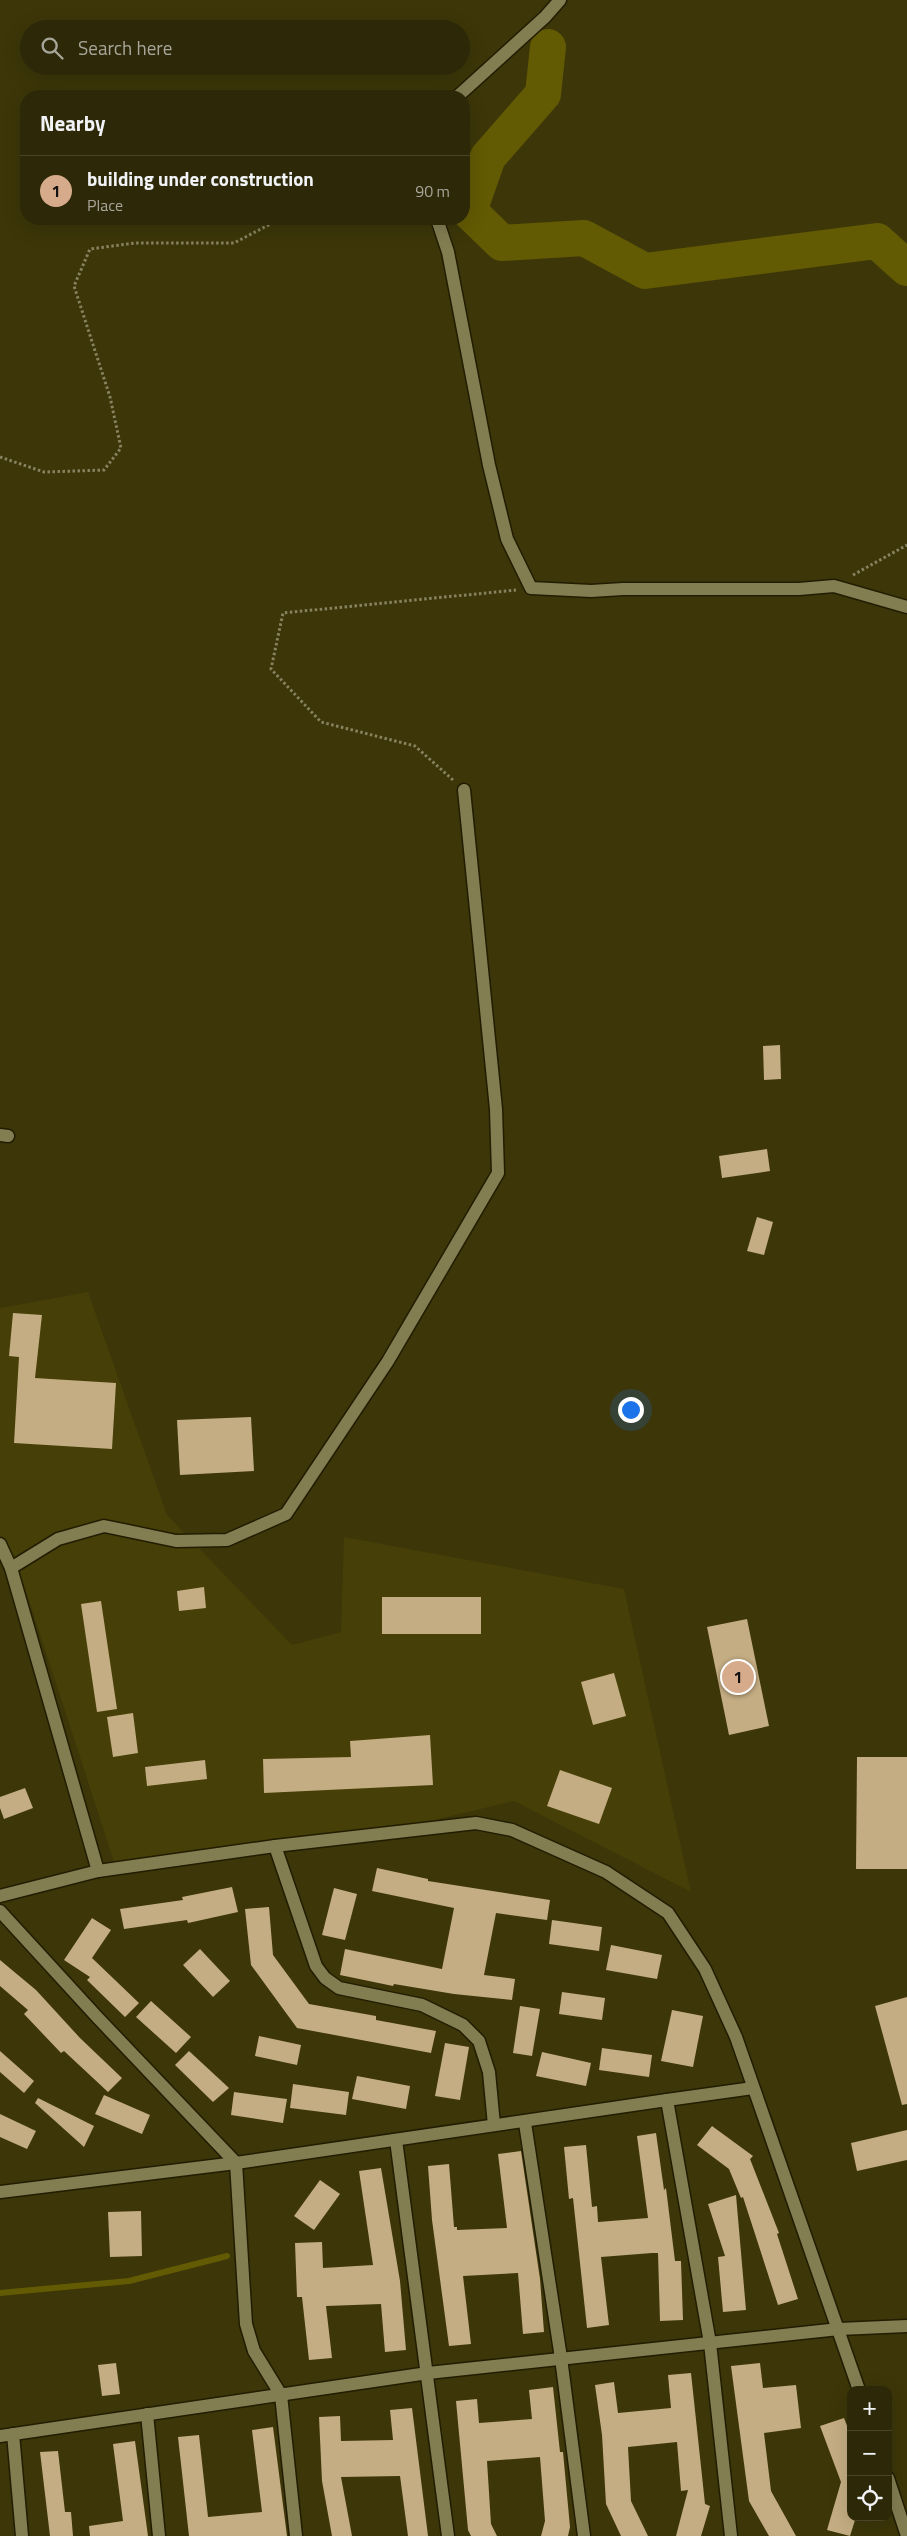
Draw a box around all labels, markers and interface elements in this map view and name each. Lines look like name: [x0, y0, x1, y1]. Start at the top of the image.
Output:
search box: [20, 20, 470, 75]
text: Search here: [78, 33, 172, 62]
icon: search: [38, 34, 66, 62]
text: Nearby: [40, 107, 105, 139]
text: building under construction: [87, 164, 314, 193]
text: 1: [52, 179, 60, 203]
text: 90 m: [415, 179, 450, 203]
text: Place: [87, 193, 123, 217]
your location: [618, 1397, 644, 1423]
pin: 1: [722, 1658, 754, 1696]
map controls: [847, 2386, 892, 2521]
button: +: [847, 2386, 892, 2431]
button: −: [847, 2431, 892, 2476]
button: locate: [847, 2476, 892, 2521]

